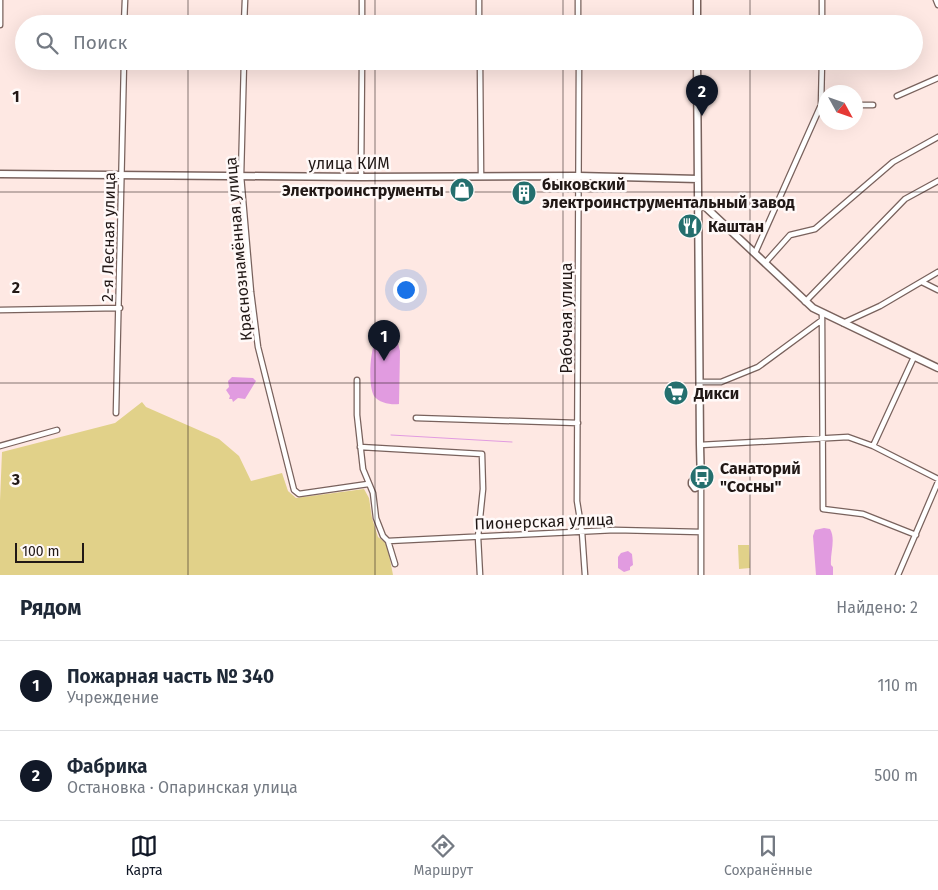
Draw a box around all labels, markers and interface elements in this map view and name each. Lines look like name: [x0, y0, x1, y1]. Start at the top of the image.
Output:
search box: [15, 15, 923, 70]
icon: search: [33, 29, 61, 57]
text: Поиск: [73, 31, 127, 54]
pin: 2: [686, 75, 718, 116]
north arrow: [818, 85, 863, 130]
text: 1: [12, 87, 20, 106]
street label: улица КИМ: [308, 154, 390, 173]
street label: Краснознамённая улица: [221, 156, 256, 342]
street label: 2-я Лесная улица: [98, 172, 119, 302]
place label: быковский электроинструментальный завод: [542, 175, 795, 212]
shop icon: Электроинструменты: [449, 177, 475, 203]
building icon: быковский электроинструментальный завод: [511, 180, 537, 206]
place label: Электроинструменты: [282, 181, 444, 200]
restaurant icon: Каштан: [677, 213, 703, 239]
place label: Каштан: [708, 217, 764, 236]
street label: Рабочая улица: [557, 263, 576, 373]
your location: [393, 277, 419, 303]
text: 2: [12, 278, 20, 297]
pin: 1: [368, 320, 400, 361]
supermarket icon: Дикси: [663, 380, 689, 406]
place label: Дикси: [693, 384, 739, 403]
place label: Санаторий "Сосны": [720, 459, 801, 496]
bus stop icon: Санаторий "Сосны": [689, 464, 715, 490]
text: 3: [11, 470, 20, 489]
street label: Пионерская улица: [474, 510, 614, 533]
scale bar: [15, 540, 84, 563]
text: 100 m: [22, 543, 59, 560]
text: Рядом: [20, 595, 81, 621]
text: Найдено: 2: [836, 598, 918, 617]
text: Пожарная часть № 340: [67, 665, 274, 688]
text: 1: [32, 676, 40, 695]
text: 110 m: [877, 676, 918, 695]
text: Учреждение: [67, 688, 159, 707]
text: Фабрика: [67, 755, 147, 778]
text: 2: [32, 766, 40, 785]
text: 500 m: [874, 766, 918, 785]
text: Остановка · Опаринская улица: [67, 778, 298, 797]
tab: Карта: [125, 832, 163, 879]
tab: Маршрут: [414, 832, 473, 879]
tab: Сохранённые: [724, 832, 813, 879]

